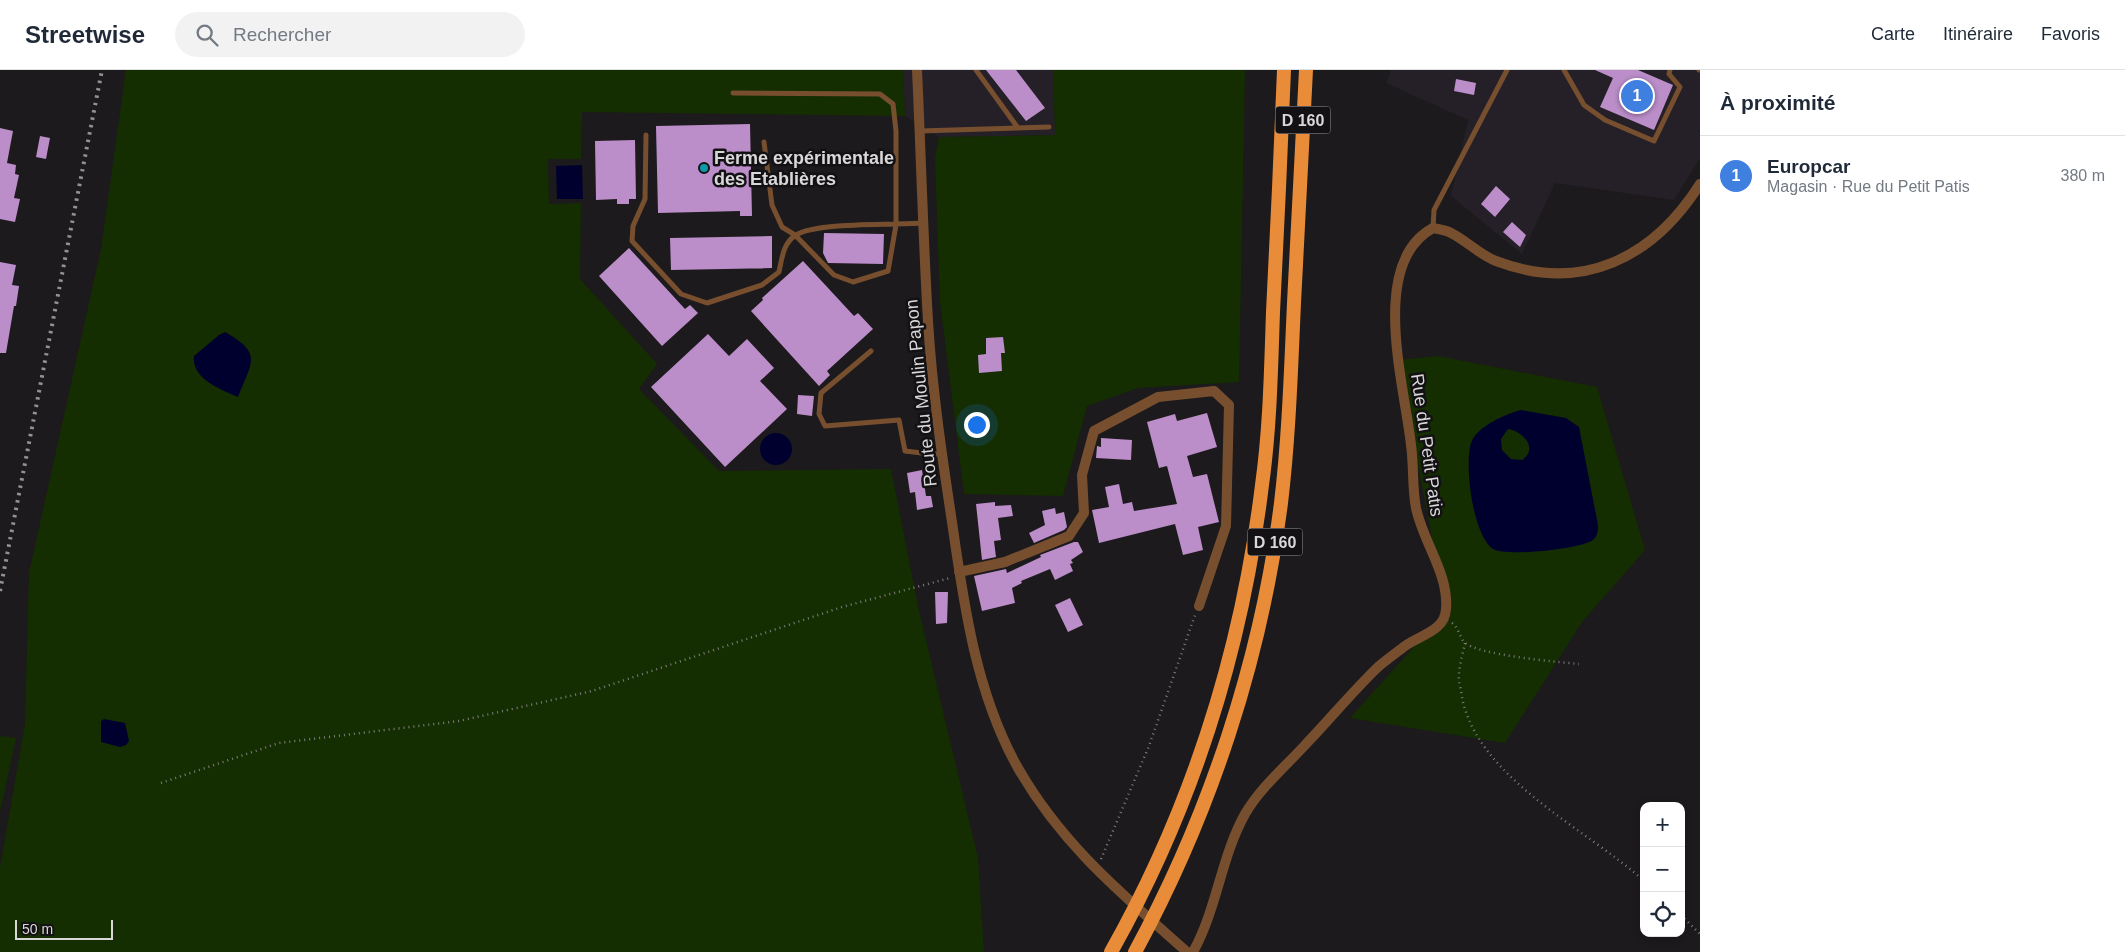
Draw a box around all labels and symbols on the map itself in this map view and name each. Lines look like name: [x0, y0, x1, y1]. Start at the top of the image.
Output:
pin: 1: [1621, 77, 1653, 115]
road number: D 160: [1276, 106, 1330, 134]
place label: Ferme expérimentale des Etablières: [714, 148, 894, 189]
marker: Ferme expérimentale des Etablières: [698, 162, 710, 174]
street label: Route du Moulin Papon: [901, 298, 941, 488]
street label: Rue du Petit Patis: [1407, 372, 1447, 518]
your location: [964, 412, 990, 438]
road number: D 160: [1248, 528, 1302, 556]
scale bar: [15, 917, 112, 940]

